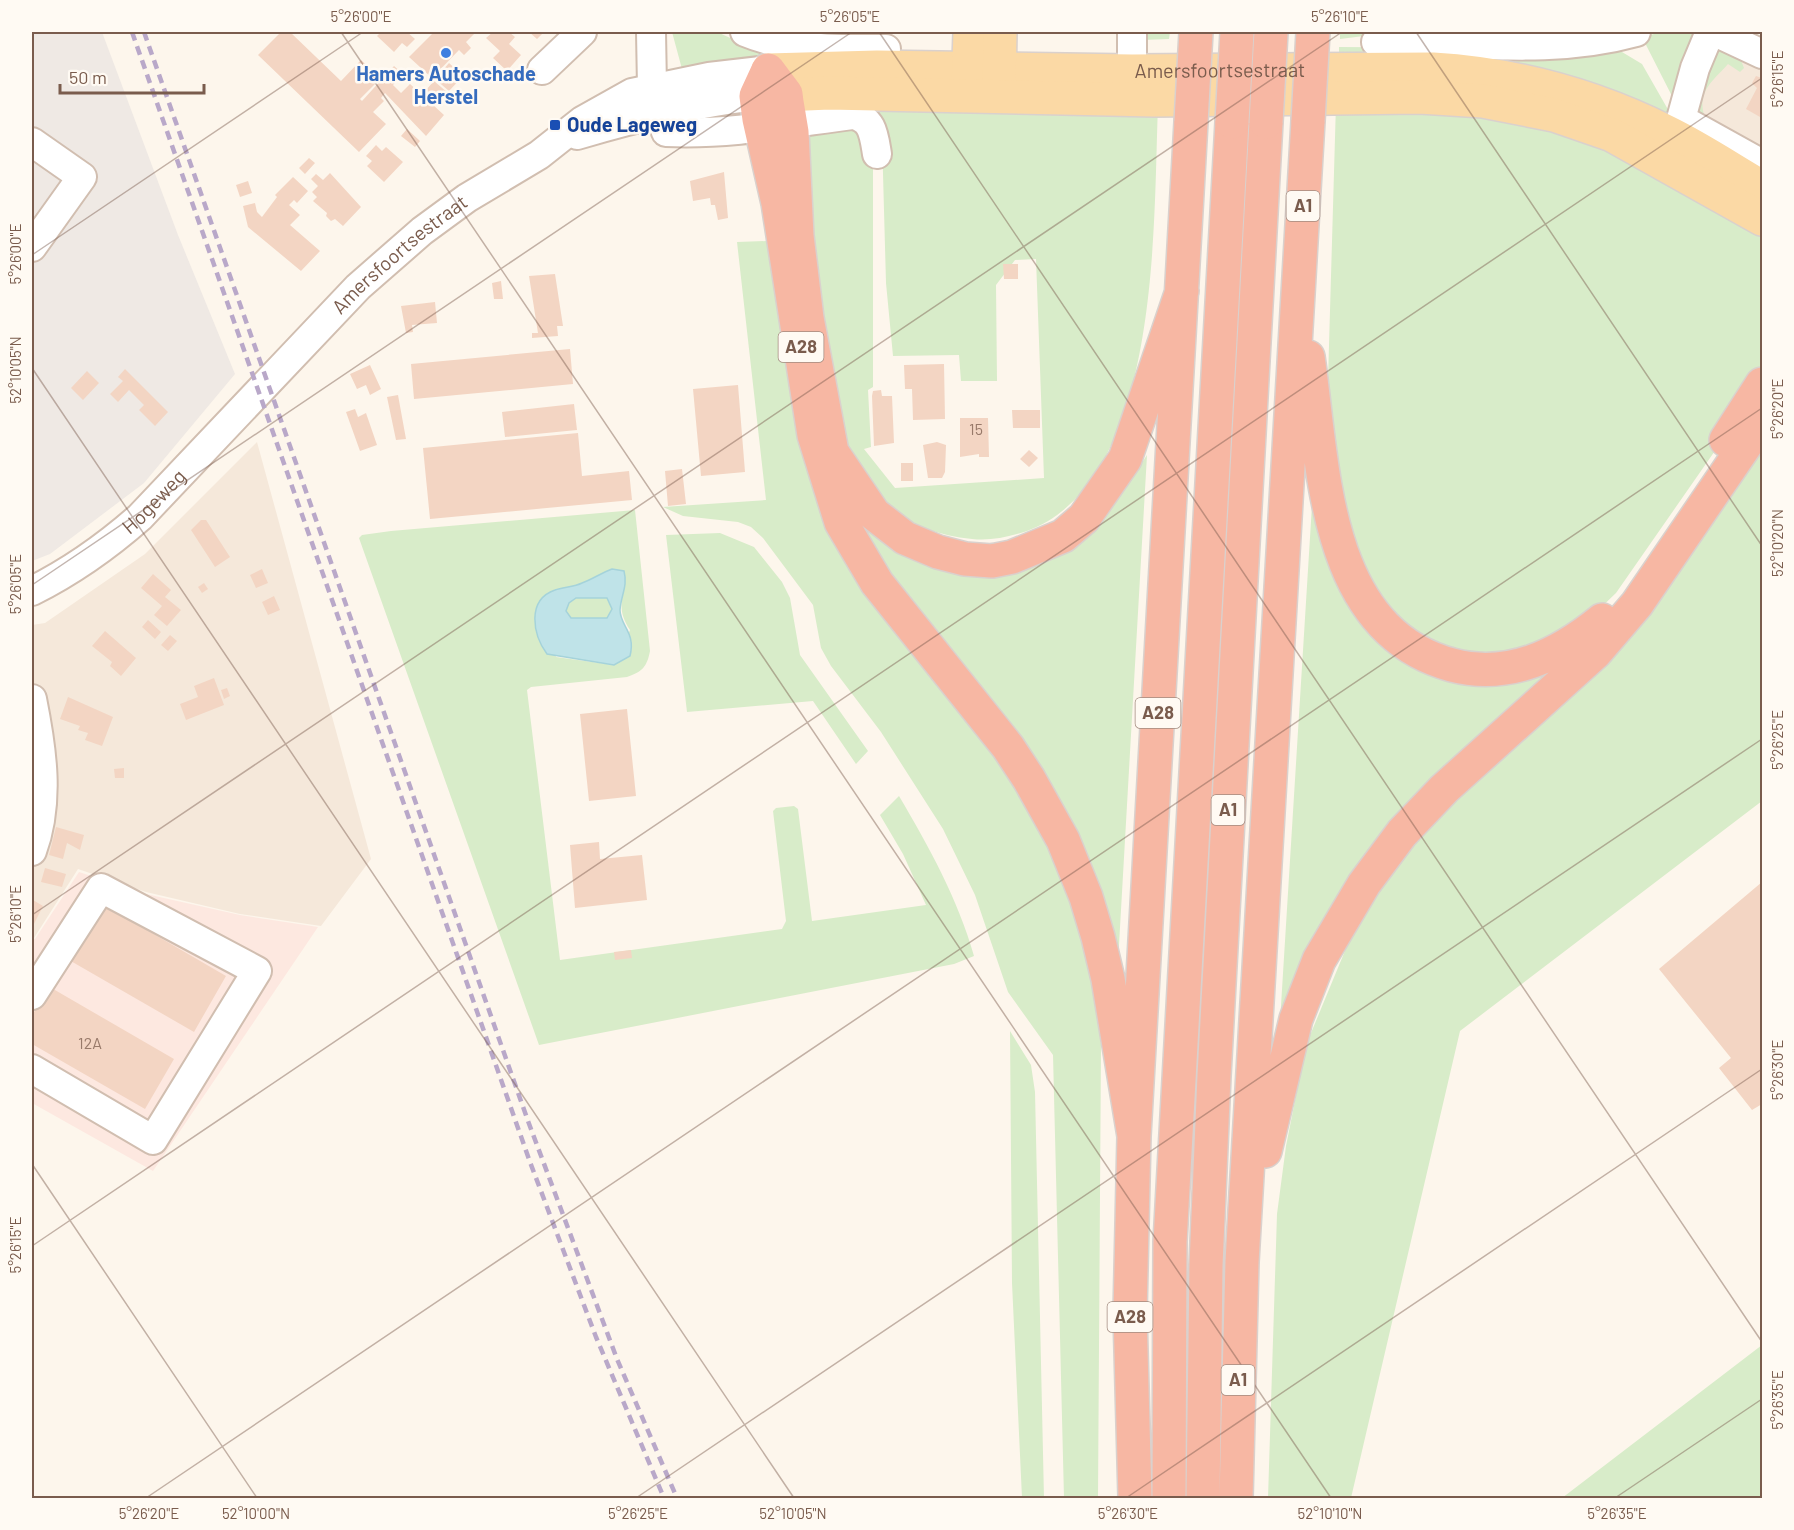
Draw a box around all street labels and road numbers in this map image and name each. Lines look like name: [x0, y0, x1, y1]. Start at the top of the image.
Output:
street label: Amersfoortsestraat: [1134, 57, 1305, 82]
street label: Amersfoortsestraat: [326, 189, 471, 318]
road number: A1: [1286, 191, 1320, 221]
road number: A28: [778, 332, 824, 362]
street label: Hogeweg: [117, 464, 190, 538]
road number: A28: [1136, 698, 1180, 728]
road number: A1: [1212, 795, 1244, 825]
road number: A28: [1108, 1302, 1152, 1332]
road number: A1: [1222, 1365, 1254, 1395]

